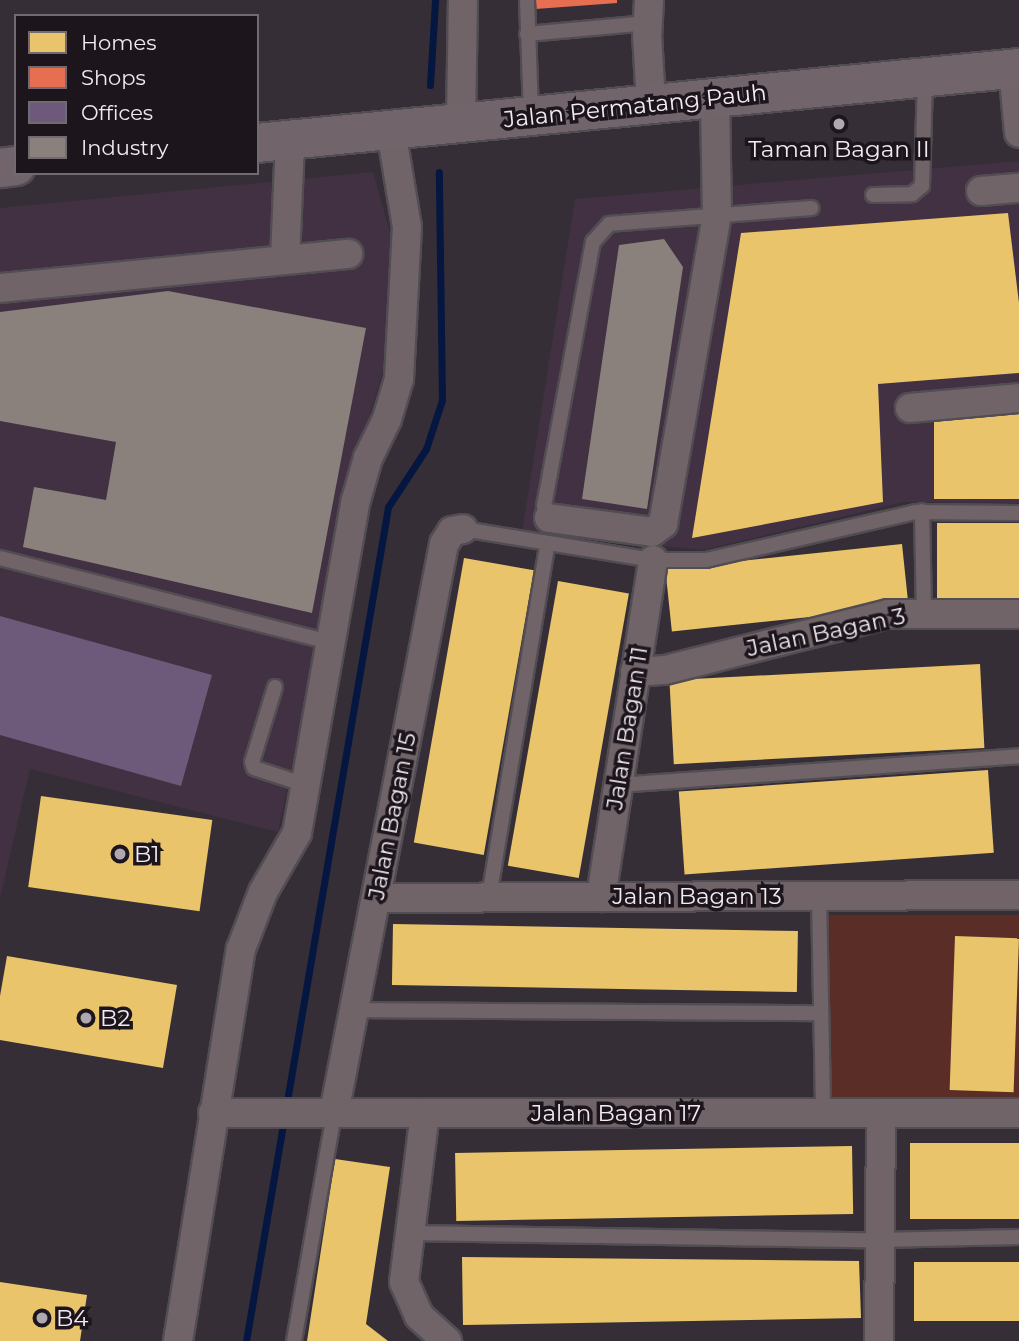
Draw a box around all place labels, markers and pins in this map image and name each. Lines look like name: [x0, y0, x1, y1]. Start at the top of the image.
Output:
marker: Taman Bagan II: [831, 116, 847, 132]
place label: Taman Bagan II: [748, 135, 930, 163]
place label: B1: [134, 840, 160, 868]
marker: B1: [112, 846, 128, 862]
place label: B2: [100, 1004, 130, 1032]
marker: B2: [78, 1010, 94, 1026]
place label: B4: [56, 1304, 89, 1332]
marker: B4: [34, 1310, 50, 1326]

